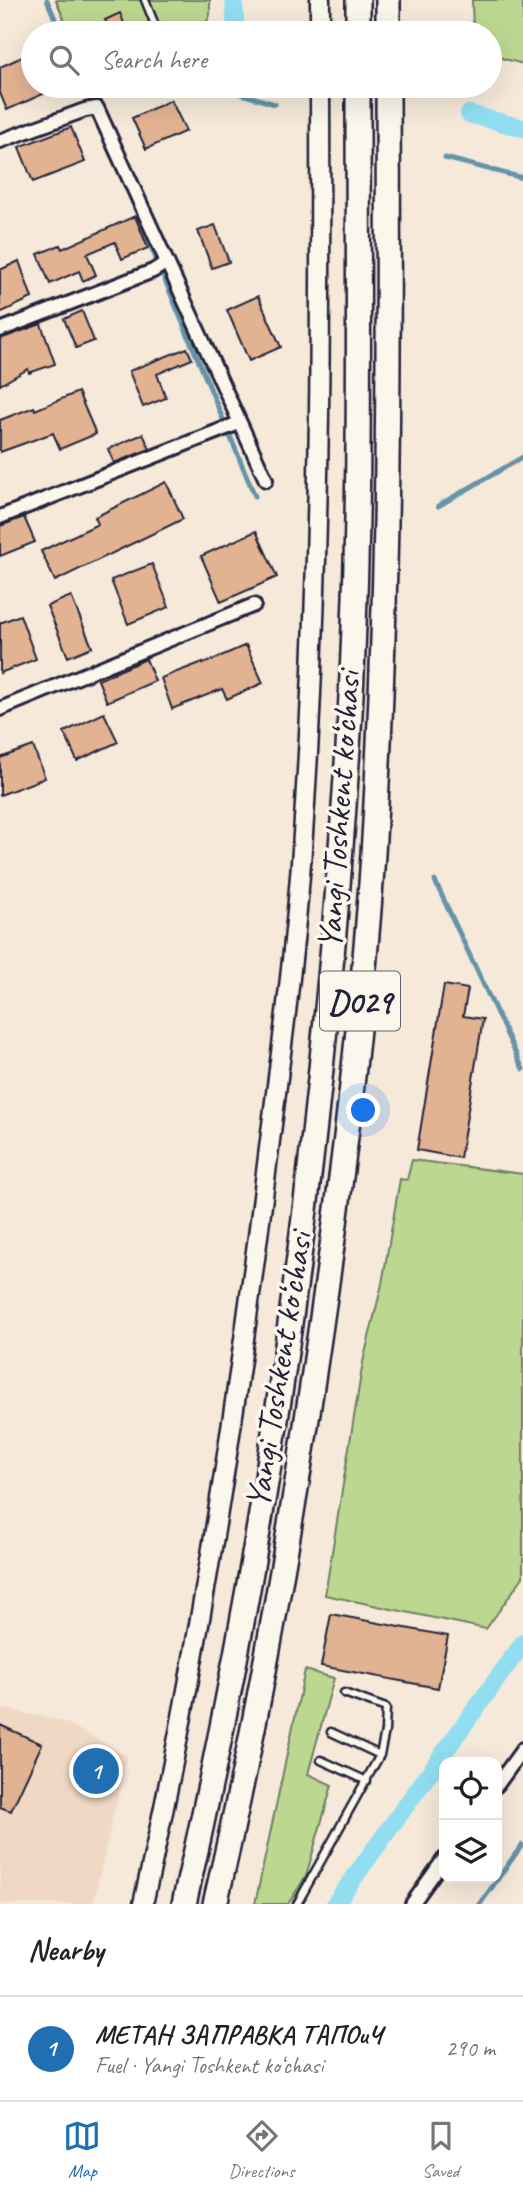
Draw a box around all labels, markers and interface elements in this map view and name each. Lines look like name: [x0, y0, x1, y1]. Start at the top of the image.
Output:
search box: [21, 21, 502, 98]
icon: search: [45, 41, 83, 79]
text: Search here: [101, 43, 207, 76]
street label: Yangi Toshkent ko‘chasi: [306, 665, 371, 950]
road number: D029: [320, 972, 400, 1030]
your location: [346, 1093, 380, 1127]
street label: Yangi Toshkent ko‘chasi: [234, 1225, 323, 1511]
pin: 1: [73, 1745, 119, 1797]
map controls: [439, 1757, 502, 1883]
button: locate: [439, 1757, 502, 1820]
button: layers: [439, 1820, 502, 1883]
text: Nearby: [28, 1931, 104, 1969]
text: МЕТАН ЗАПРАВКА ТАПОиЧ: [95, 2018, 383, 2051]
text: 1: [46, 2034, 56, 2063]
text: 290 m: [446, 2034, 495, 2063]
text: Fuel · Yangi Toshkent ko‘chasi: [95, 2051, 323, 2080]
tab: Map: [63, 2117, 101, 2183]
tab: Directions: [228, 2117, 295, 2183]
tab: Saved: [422, 2117, 460, 2183]

